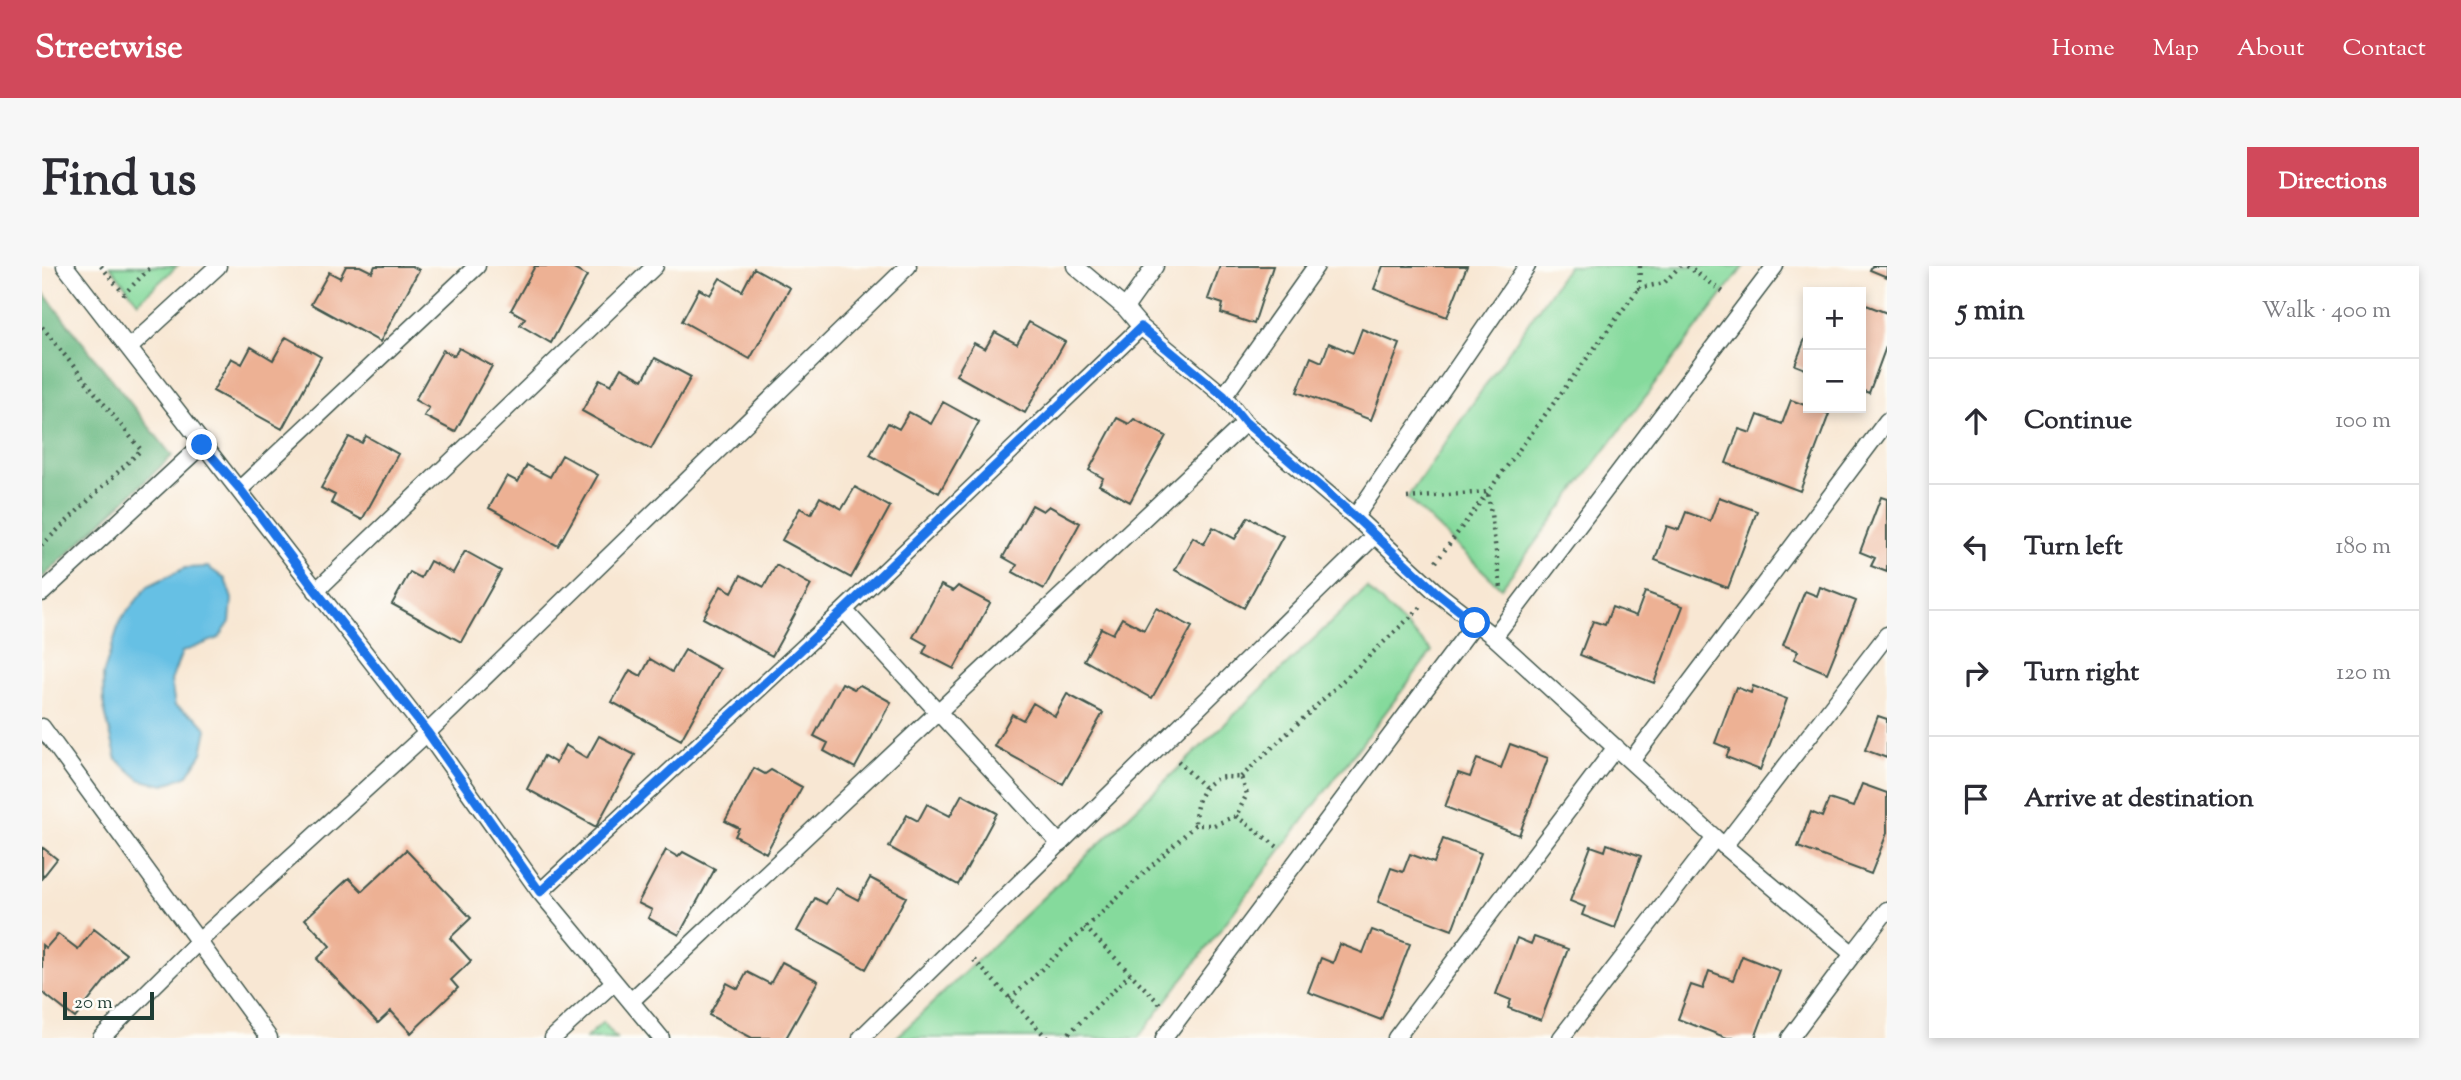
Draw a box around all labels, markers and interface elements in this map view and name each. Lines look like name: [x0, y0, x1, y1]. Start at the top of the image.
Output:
text: Streetwise: [35, 25, 183, 73]
text: Home: [2052, 32, 2115, 66]
text: Map: [2153, 32, 2199, 66]
text: About: [2237, 32, 2304, 66]
text: Contact: [2342, 32, 2426, 66]
text: Find us: [42, 147, 196, 217]
button: Directions: [2247, 147, 2419, 217]
map controls: [1803, 287, 1866, 413]
button: +: [1803, 287, 1866, 350]
text: 5 min: [1957, 290, 2025, 333]
text: Walk · 400 m: [2262, 295, 2391, 328]
button: −: [1803, 350, 1866, 413]
icon: ahead: [1957, 402, 1995, 440]
text: Continue: [2024, 403, 2132, 440]
text: 100 m: [2335, 405, 2391, 438]
route end: [186, 429, 217, 460]
icon: left: [1957, 528, 1995, 566]
text: Turn left: [2024, 529, 2123, 566]
text: 180 m: [2336, 531, 2391, 564]
route start: [1459, 607, 1490, 638]
icon: right: [1957, 654, 1995, 692]
text: Turn right: [2024, 655, 2139, 692]
text: 120 m: [2336, 657, 2391, 690]
icon: arrive: [1957, 780, 1995, 818]
text: Arrive at destination: [2024, 781, 2254, 818]
scale bar: [63, 989, 154, 1021]
text: 20 m: [74, 990, 113, 1017]

